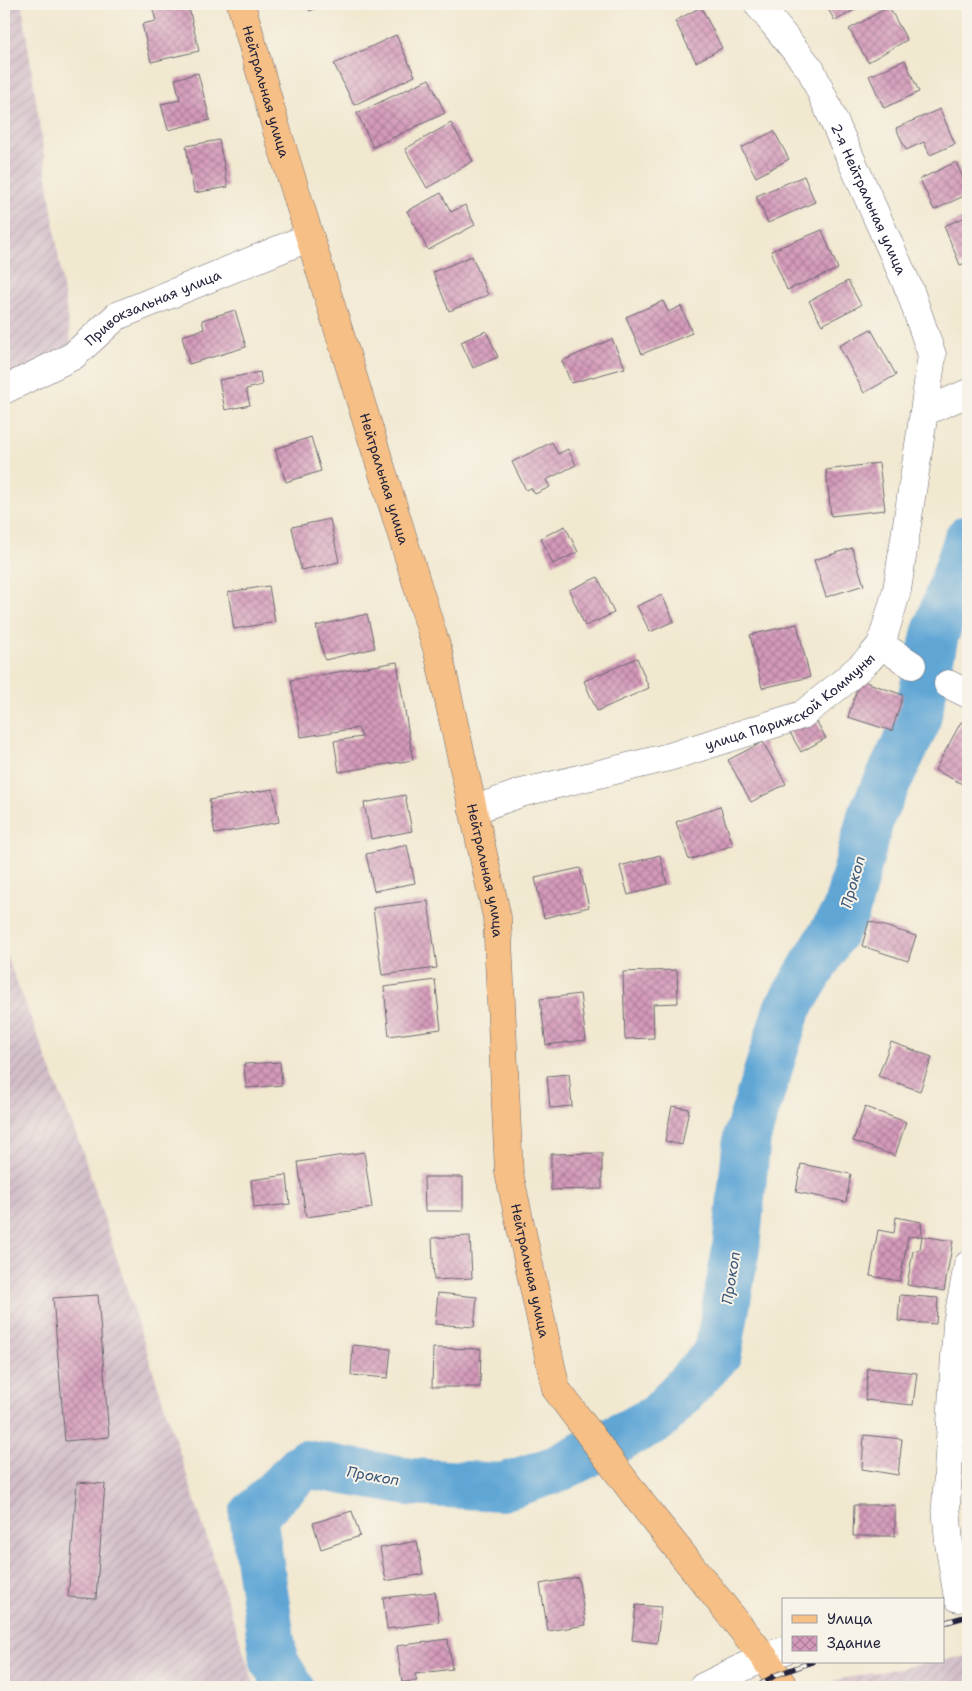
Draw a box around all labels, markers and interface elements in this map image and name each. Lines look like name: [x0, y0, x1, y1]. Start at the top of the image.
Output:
street label: Нейтральная улица: [239, 23, 294, 160]
street label: 2-я Нейтральная улица: [827, 121, 911, 278]
street label: Привокзальная улица: [81, 265, 224, 350]
street label: Нейтральная улица: [356, 411, 413, 547]
street label: улица Парижской Коммуны: [702, 649, 879, 754]
street label: Нейтральная улица: [463, 802, 507, 938]
water label: Прокоп: [836, 854, 870, 910]
street label: Нейтральная улица: [507, 1202, 554, 1340]
water label: Прокоп: [717, 1250, 745, 1306]
water label: Прокоп: [345, 1462, 401, 1490]
legend: [782, 1598, 944, 1664]
text: Улица: [827, 1609, 873, 1629]
text: Здание: [827, 1633, 881, 1653]

